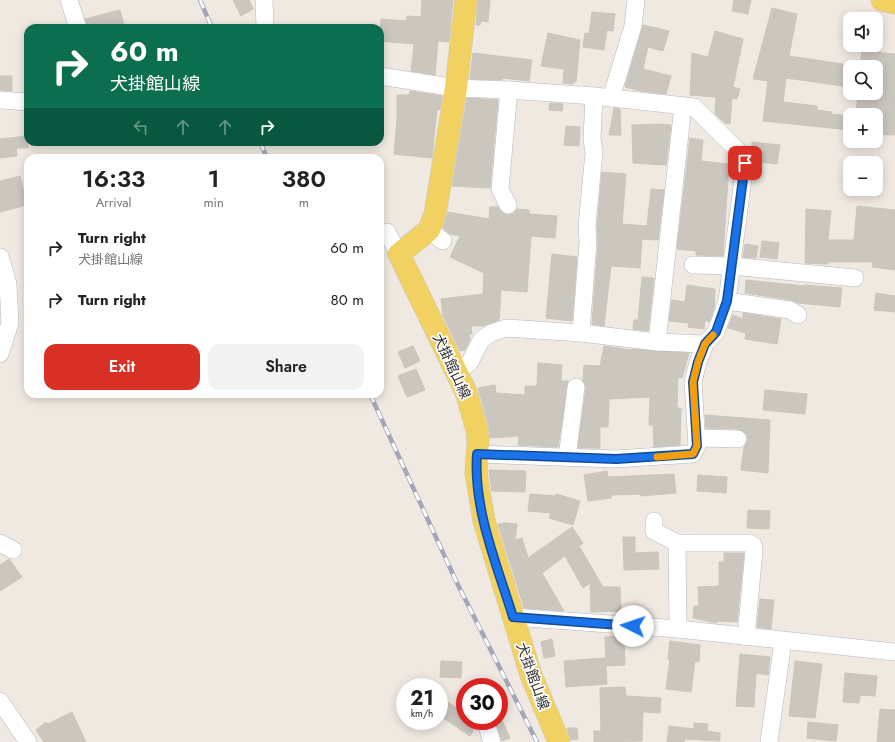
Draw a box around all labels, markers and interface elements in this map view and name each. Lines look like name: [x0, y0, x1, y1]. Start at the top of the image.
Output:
map controls: [843, 12, 883, 196]
button: sound: [843, 12, 883, 52]
text: 60 m: [110, 31, 179, 72]
icon: right: [44, 40, 96, 92]
button: search: [843, 60, 883, 100]
text: 犬掛館山線: [110, 71, 200, 97]
button: +: [843, 108, 883, 148]
icon: left: [130, 116, 152, 138]
icon: ahead: [172, 116, 194, 138]
icon: ahead: [214, 116, 236, 138]
icon: right: [256, 116, 278, 138]
pin: [728, 146, 762, 180]
icon: arrive: [734, 152, 756, 174]
button: −: [843, 156, 883, 196]
text: 16:33: [82, 161, 145, 196]
text: 1: [208, 161, 219, 196]
text: 380: [282, 161, 326, 196]
text: Arrival: [96, 193, 132, 212]
text: min: [203, 193, 224, 212]
text: m: [299, 193, 309, 212]
text: Turn right: [78, 227, 146, 249]
icon: right: [44, 237, 66, 259]
text: 60 m: [330, 237, 364, 259]
text: 犬掛館山線: [78, 250, 143, 269]
icon: right: [44, 289, 66, 311]
text: Turn right: [78, 289, 146, 311]
text: 80 m: [331, 289, 364, 311]
street label: 犬掛館山線: [428, 330, 476, 402]
button: Exit: [44, 344, 200, 390]
button: Share: [208, 344, 364, 390]
position arrow: [612, 605, 654, 647]
street label: 犬掛館山線: [512, 640, 554, 712]
speed limit sign: 30: [456, 678, 508, 730]
text: 21: [410, 684, 434, 713]
text: km/h: [411, 706, 433, 721]

